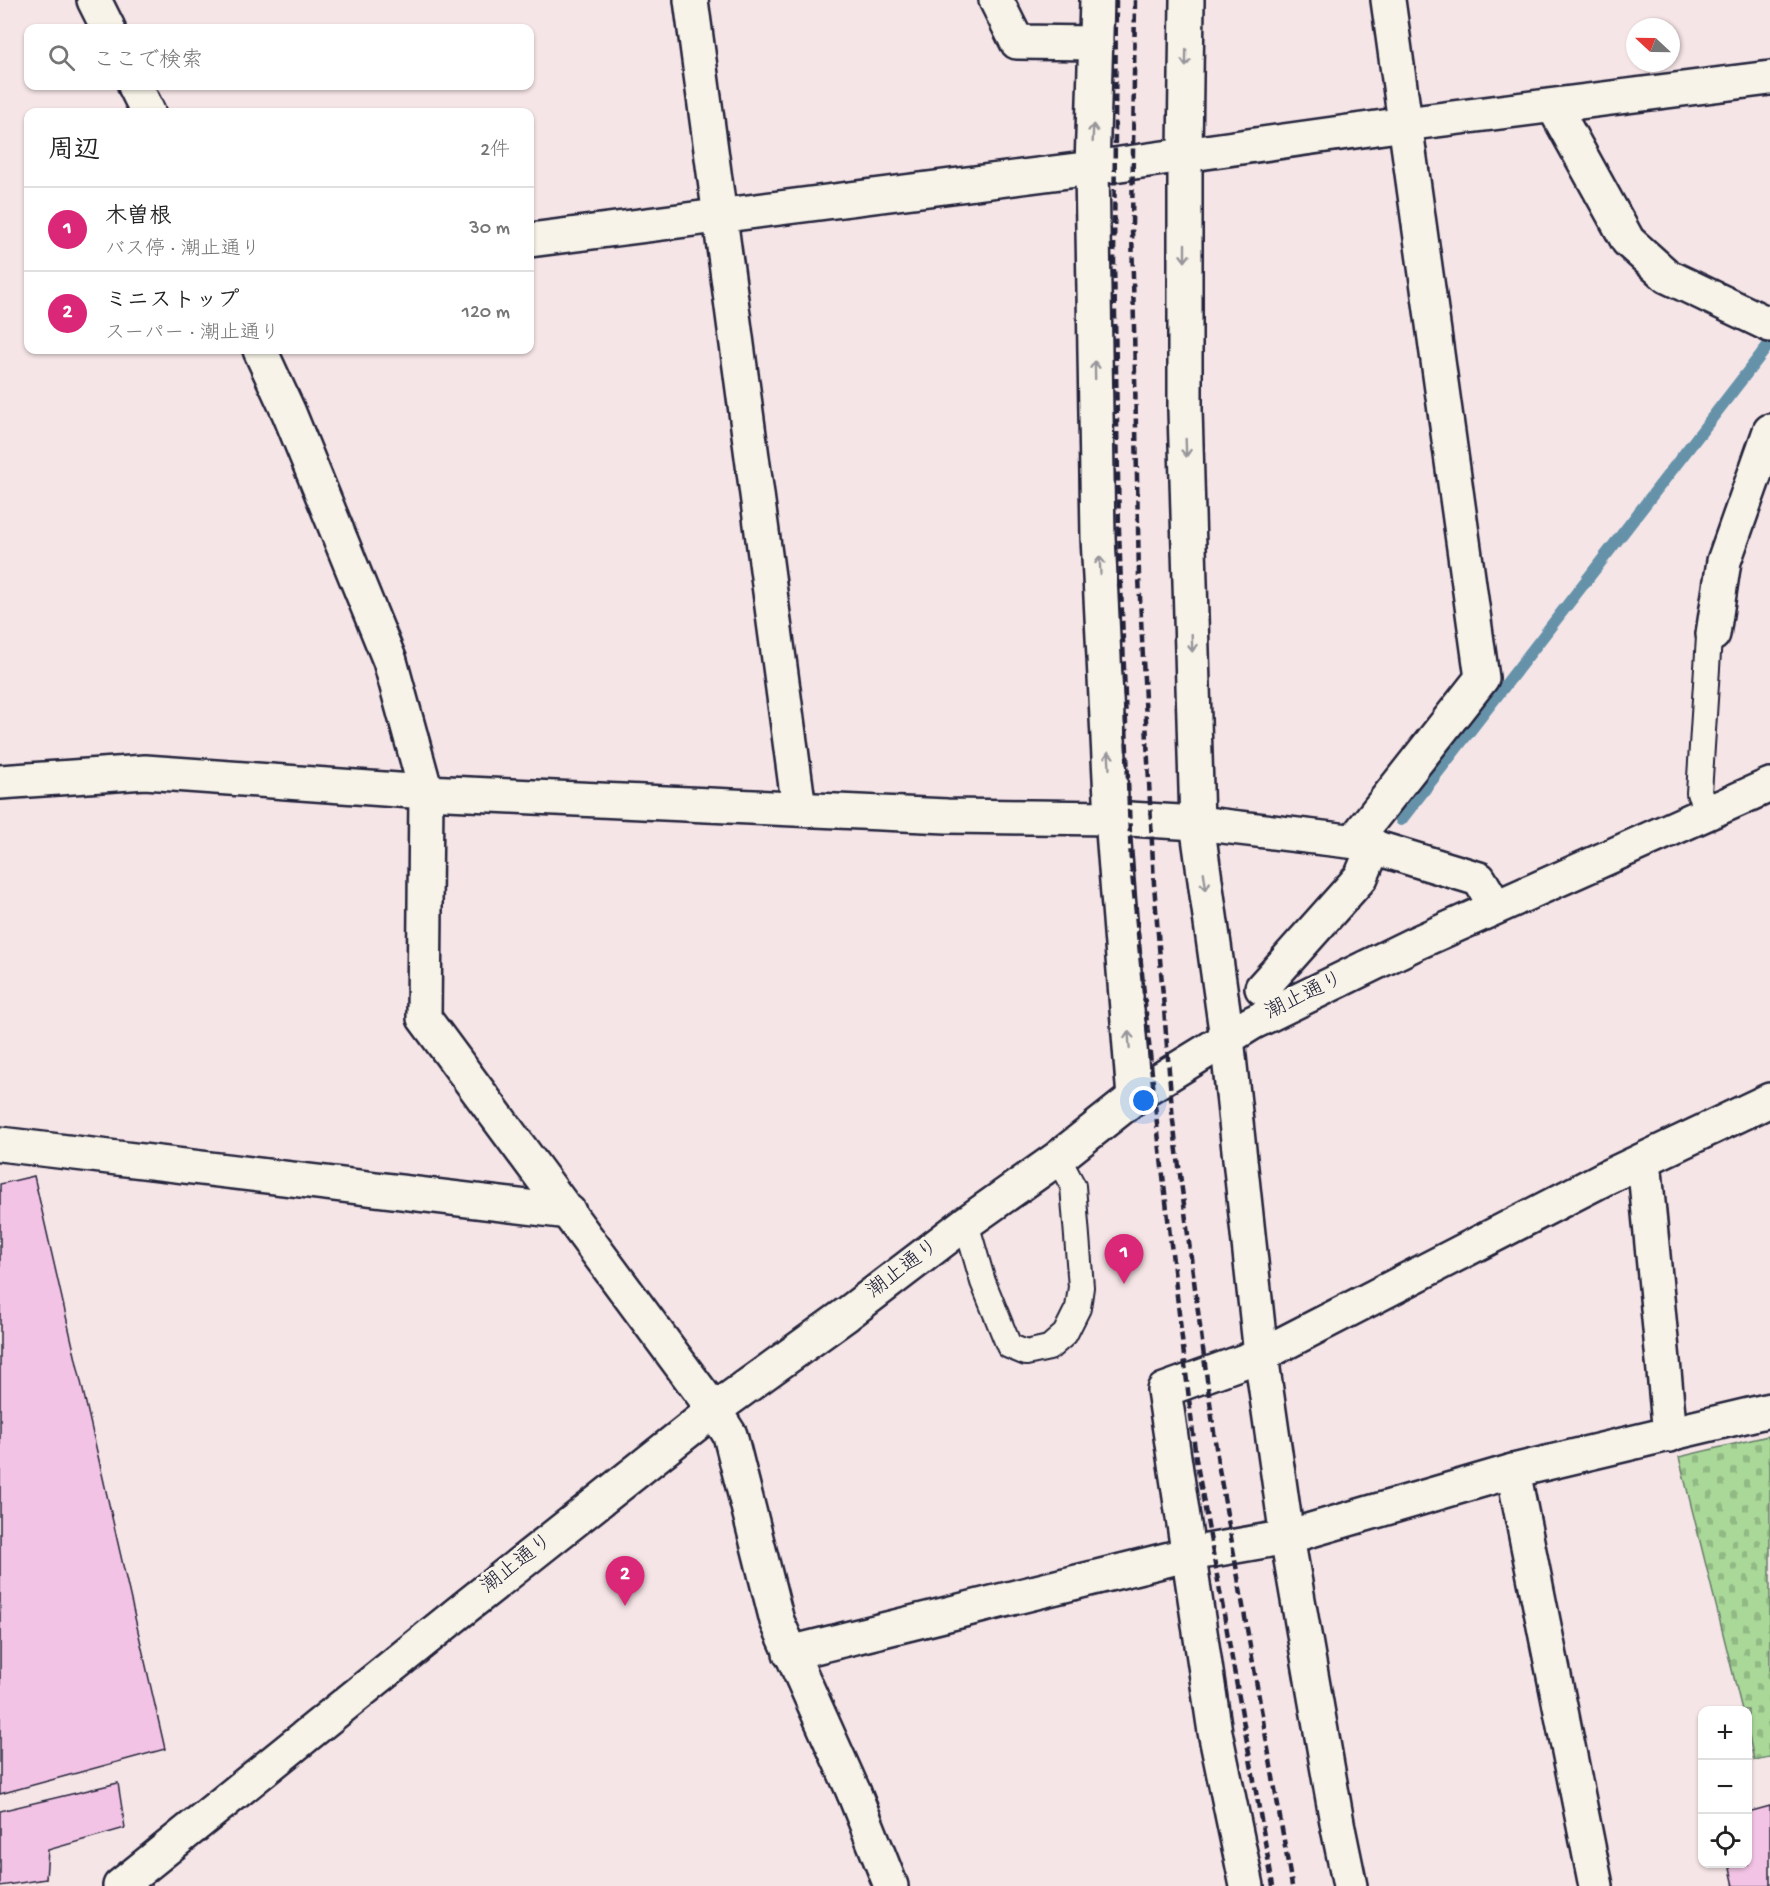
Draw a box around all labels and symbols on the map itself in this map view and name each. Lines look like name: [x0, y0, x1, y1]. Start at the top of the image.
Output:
north arrow: [1626, 18, 1680, 72]
one-way arrow: [1180, 48, 1192, 68]
one-way arrow: [1087, 124, 1099, 144]
one-way arrow: [1179, 243, 1191, 263]
one-way arrow: [1089, 361, 1101, 381]
one-way arrow: [1180, 438, 1192, 458]
one-way arrow: [1094, 556, 1105, 575]
one-way arrow: [1186, 633, 1197, 653]
one-way arrow: [1104, 750, 1115, 770]
one-way arrow: [1200, 871, 1211, 891]
street label: 潮止通り: [1261, 966, 1348, 1027]
one-way arrow: [1123, 1030, 1134, 1050]
your location: [1129, 1086, 1158, 1115]
street label: 潮止通り: [862, 1234, 945, 1305]
pin: 1: [1104, 1234, 1144, 1284]
street label: 潮止通り: [477, 1529, 559, 1601]
pin: 2: [606, 1556, 644, 1606]

